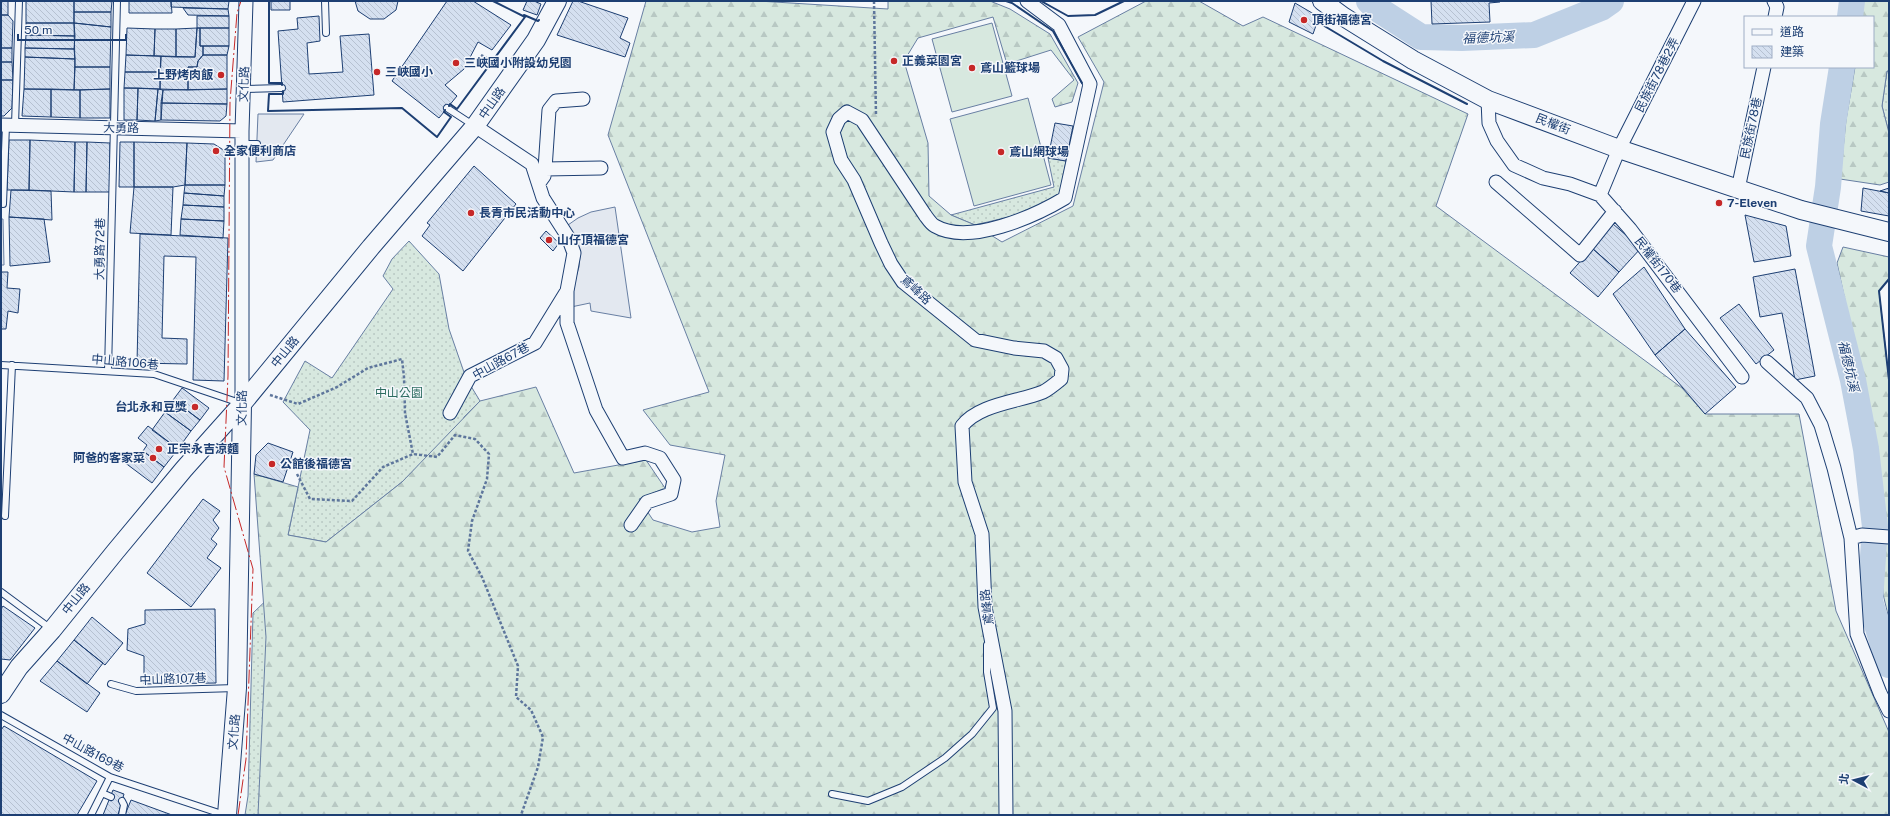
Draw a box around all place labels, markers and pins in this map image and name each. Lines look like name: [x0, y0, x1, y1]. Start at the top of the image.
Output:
place label: 頂街福德宮: [1312, 13, 1372, 27]
marker: 頂街福德宮: [1299, 15, 1309, 25]
place label: 正義菜園宮: [902, 54, 962, 68]
place label: 三峽國小附設幼兒園: [464, 56, 572, 70]
marker: 正義菜園宮: [889, 56, 899, 66]
marker: 三峽國小附設幼兒園: [451, 58, 461, 68]
place label: 鳶山籃球場: [980, 61, 1040, 75]
marker: 鳶山籃球場: [967, 63, 977, 73]
place label: 三峽國小: [385, 65, 433, 79]
marker: 三峽國小: [372, 67, 382, 77]
place label: 上野烤肉飯: [153, 68, 214, 82]
marker: 上野烤肉飯: [216, 70, 226, 80]
place label: 全家便利商店: [224, 144, 296, 158]
place label: 鳶山網球場: [1009, 145, 1069, 159]
marker: 全家便利商店: [211, 146, 221, 156]
marker: 鳶山網球場: [996, 147, 1006, 157]
place label: 7-Eleven: [1727, 196, 1777, 210]
marker: 7-Eleven: [1714, 198, 1724, 208]
place label: 長青市民活動中心: [479, 206, 575, 220]
marker: 長青市民活動中心: [466, 208, 476, 218]
place label: 山仔頂福德宮: [557, 233, 629, 247]
marker: 山仔頂福德宮: [544, 235, 554, 245]
place label: 台北永和豆獎: [115, 400, 187, 414]
marker: 台北永和豆獎: [190, 402, 200, 412]
place label: 正宗永吉涼麵: [167, 442, 239, 456]
marker: 正宗永吉涼麵: [154, 444, 164, 454]
place label: 阿爸的客家菜: [73, 451, 145, 465]
marker: 阿爸的客家菜: [148, 453, 158, 463]
place label: 公館後福德宮: [280, 457, 352, 471]
marker: 公館後福德宮: [267, 459, 277, 469]

